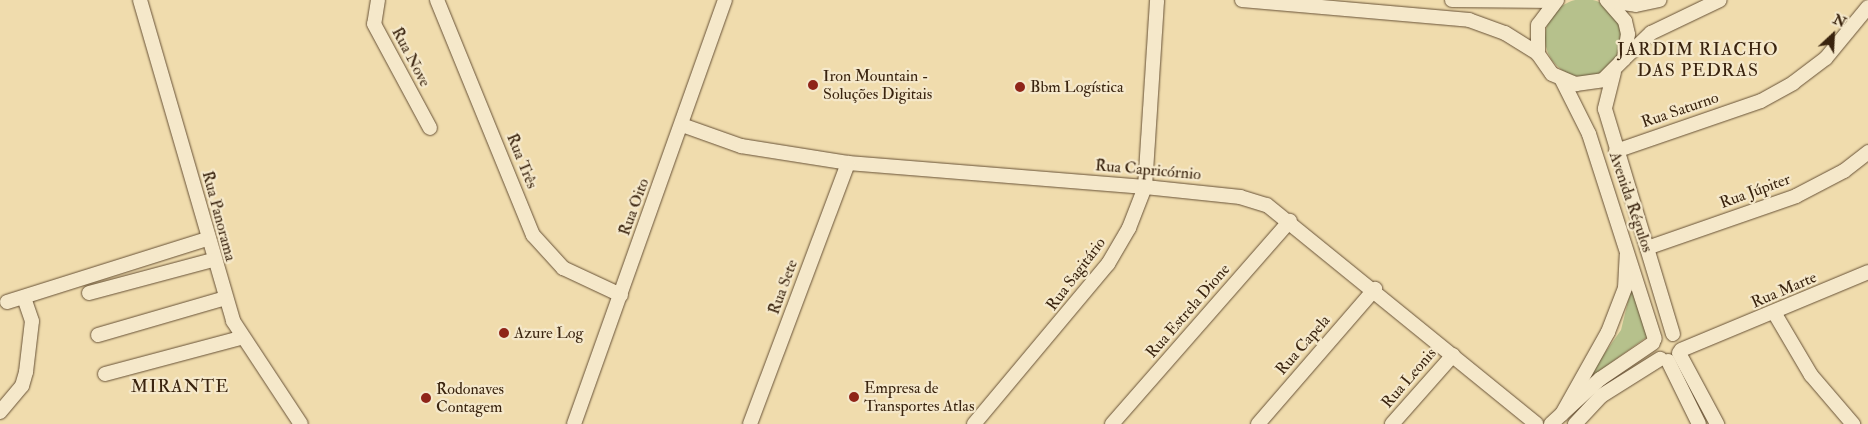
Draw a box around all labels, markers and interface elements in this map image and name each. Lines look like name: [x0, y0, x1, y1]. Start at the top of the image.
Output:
north arrow: [1808, 10, 1858, 60]
text: N: [1830, 11, 1849, 31]
street label: Rua Nove: [387, 24, 435, 90]
district label: JARDIM RIACHO DAS PEDRAS: [1616, 40, 1780, 82]
place label: Iron Mountain - Soluções Digitais: [823, 66, 932, 104]
place label: Bbm Logística: [1030, 77, 1124, 97]
marker: Iron Mountain - Soluções Digitais: [807, 79, 819, 91]
marker: Bbm Logística: [1014, 81, 1026, 93]
street label: Rua Saturno: [1639, 88, 1721, 132]
street label: Rua Três: [502, 131, 542, 191]
street label: Avenida Régulos: [1605, 149, 1657, 255]
street label: Rua Capricórnio: [1094, 156, 1202, 184]
street label: Rua Panorama: [198, 169, 240, 263]
street label: Rua Júpiter: [1717, 169, 1793, 213]
street label: Rua Oito: [615, 176, 653, 238]
street label: Rua Sagitário: [1042, 234, 1110, 314]
street label: Rua Sete: [764, 257, 802, 317]
street label: Rua Estrela Dione: [1142, 260, 1234, 362]
street label: Rua Marte: [1748, 268, 1820, 312]
street label: Rua Capela: [1272, 311, 1334, 379]
place label: Azure Log: [514, 323, 583, 343]
marker: Azure Log: [498, 327, 510, 339]
street label: Rua Leonis: [1378, 344, 1440, 412]
district label: MIRANTE: [130, 376, 230, 398]
place label: Empresa de Transportes Atlas: [864, 378, 974, 416]
place label: Rodonaves Contagem: [436, 379, 504, 417]
marker: Empresa de Transportes Atlas: [848, 391, 860, 403]
marker: Rodonaves Contagem: [420, 392, 432, 404]

